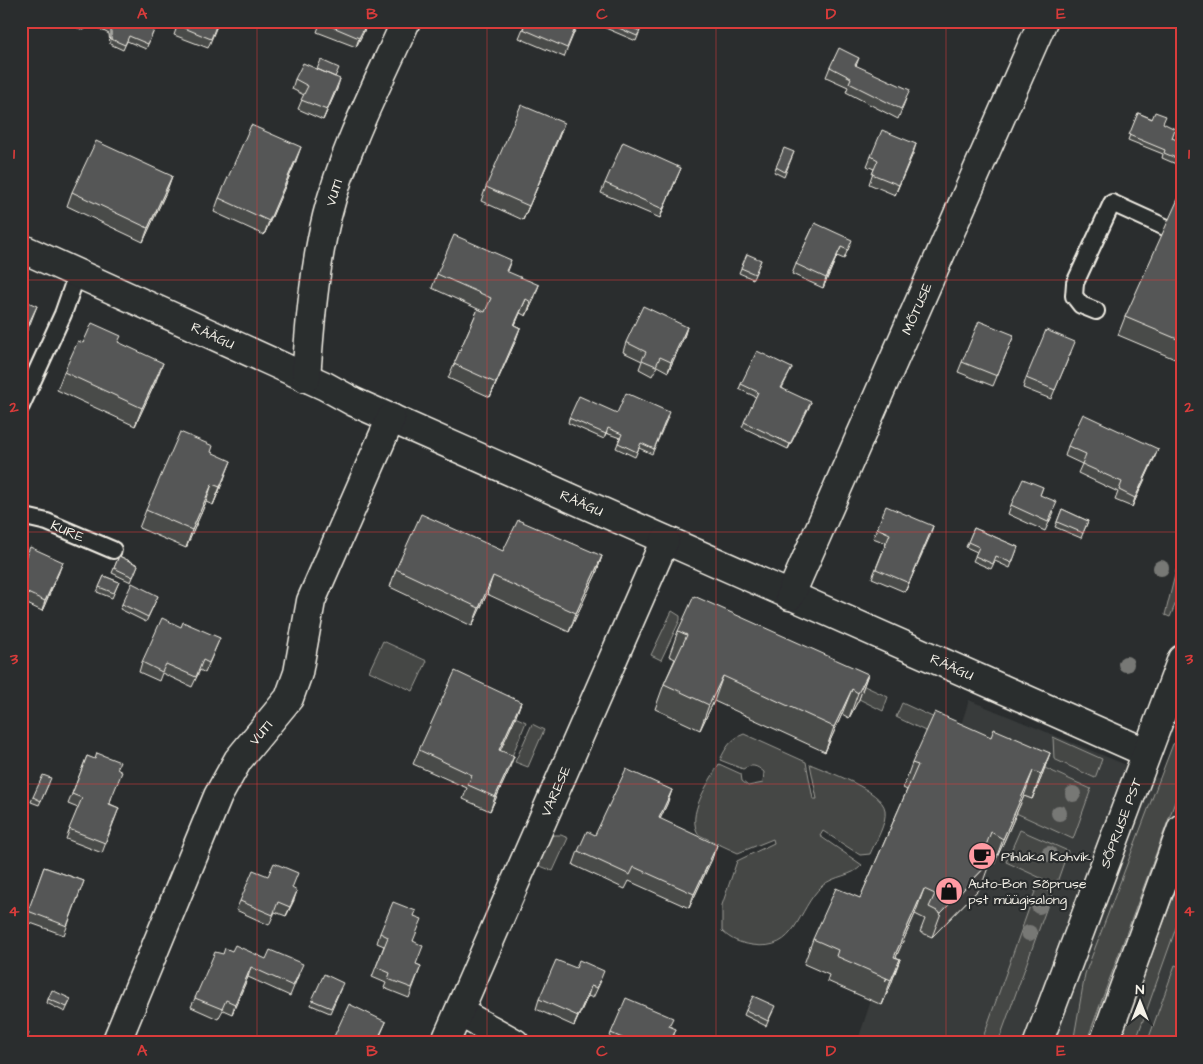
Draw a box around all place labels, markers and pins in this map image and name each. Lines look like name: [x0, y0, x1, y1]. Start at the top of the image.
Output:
cafe icon: Pihlaka Kohvik: [967, 841, 997, 871]
place label: Pihlaka Kohvik: [1001, 847, 1091, 867]
place label: Auto-Bon Sõpruse pst müügisalong: [968, 874, 1087, 910]
shop icon: Auto-Bon Sõpruse pst müügisalong: [934, 876, 964, 906]

